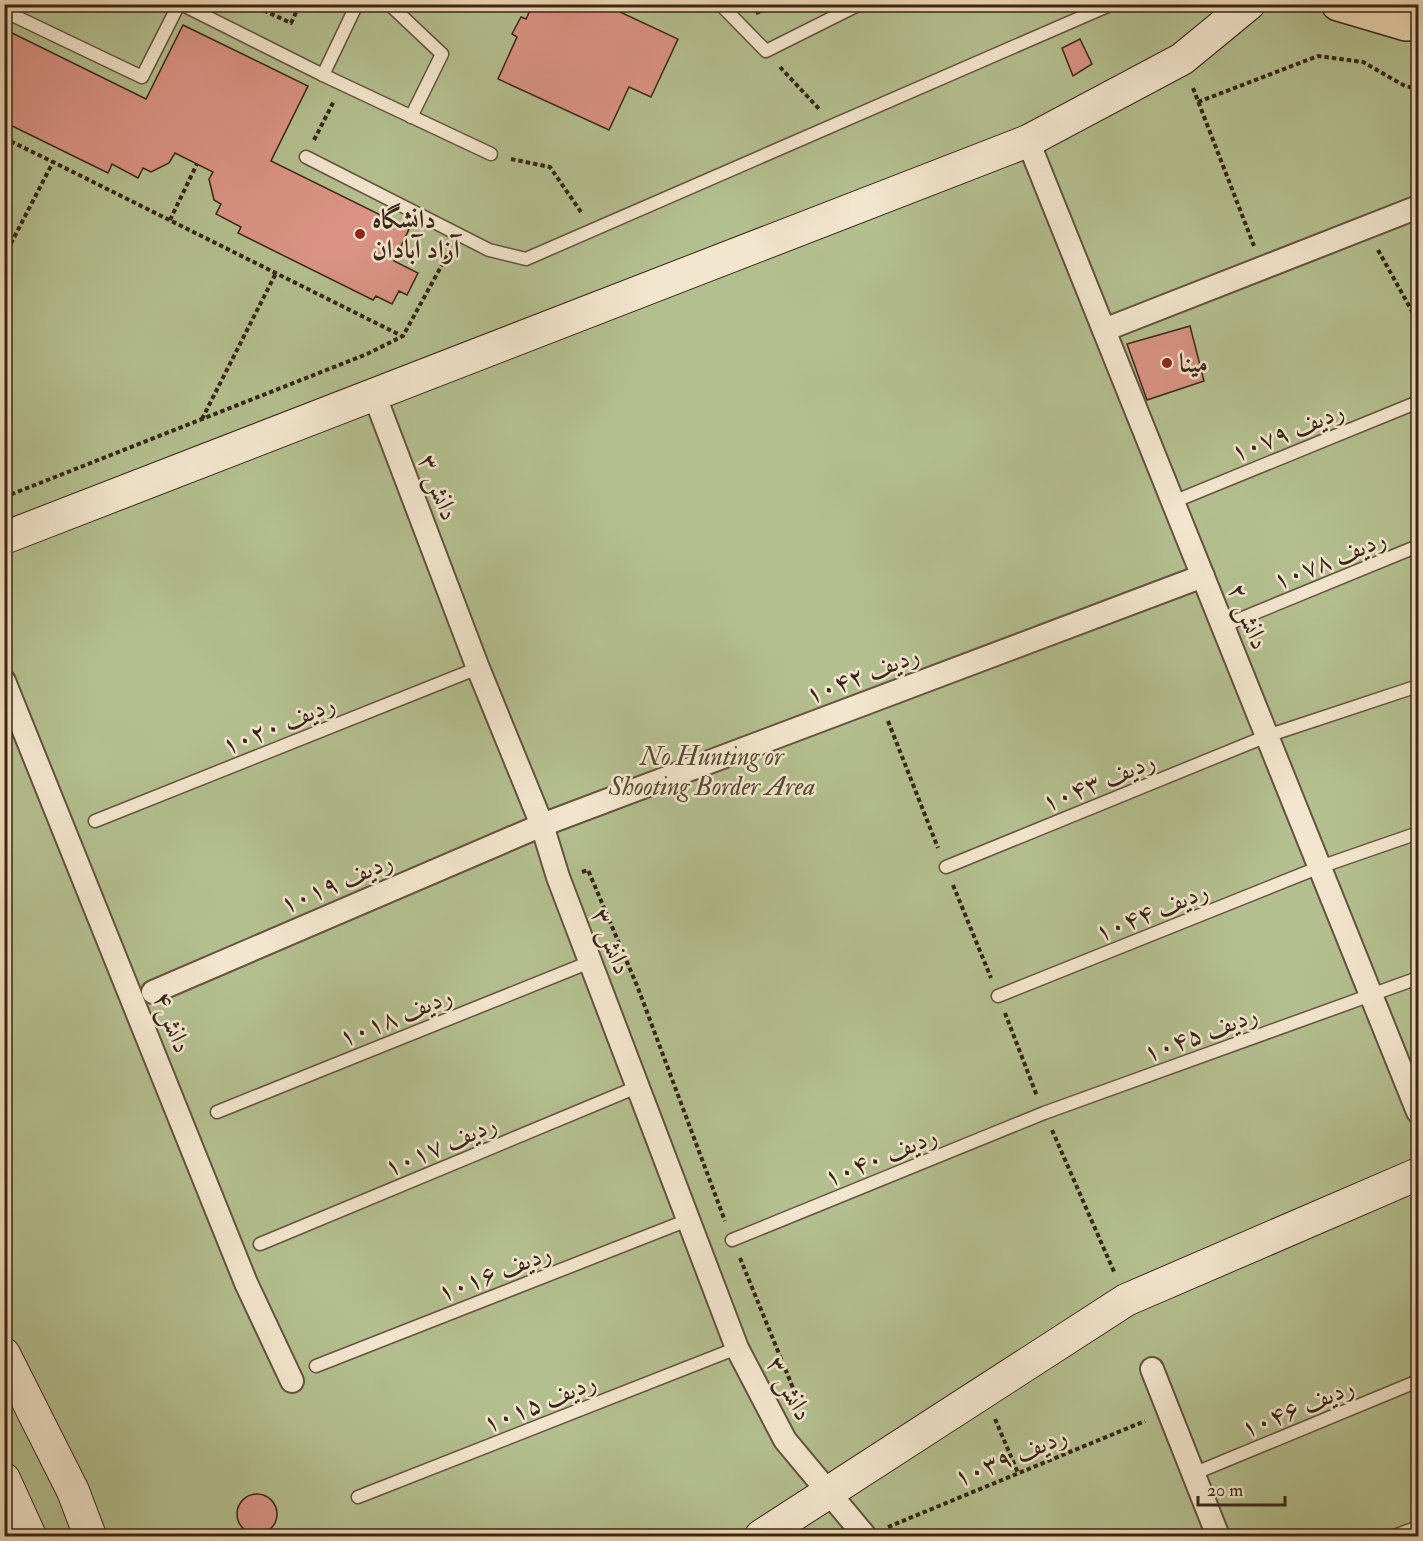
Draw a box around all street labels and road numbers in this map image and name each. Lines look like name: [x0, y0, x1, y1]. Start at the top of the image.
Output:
street label: ردیف ۱۰۷۹: [1226, 395, 1349, 469]
street label: دانش ۳: [410, 450, 465, 526]
street label: ردیف ۱۰۷۸: [1268, 523, 1391, 597]
street label: دانش ۲: [1219, 579, 1276, 655]
street label: ردیف ۱۰۴۲: [801, 639, 924, 711]
street label: ردیف ۱۰۲۰: [217, 688, 340, 762]
street label: ردیف ۱۰۴۳: [1037, 745, 1160, 819]
street label: ردیف ۱۰۱۹: [275, 845, 398, 921]
street label: ردیف ۱۰۴۴: [1090, 875, 1213, 949]
street label: دانش ۳: [583, 904, 638, 980]
street label: ردیف ۱۰۱۸: [334, 980, 457, 1054]
street label: دانش۴: [145, 987, 198, 1058]
street label: ردیف ۱۰۴۵: [1139, 998, 1262, 1069]
street label: ردیف ۱۰۱۷: [379, 1108, 502, 1184]
street label: ردیف ۱۰۴۰: [819, 1120, 942, 1194]
street label: ردیف ۱۰۱۶: [433, 1237, 556, 1309]
street label: دانش ۳: [758, 1351, 819, 1427]
street label: ردیف ۱۰۱۵: [478, 1366, 601, 1440]
street label: ردیف ۱۰۴۶: [1236, 1371, 1359, 1445]
street label: ردیف ۱۰۳۹: [949, 1420, 1072, 1494]

